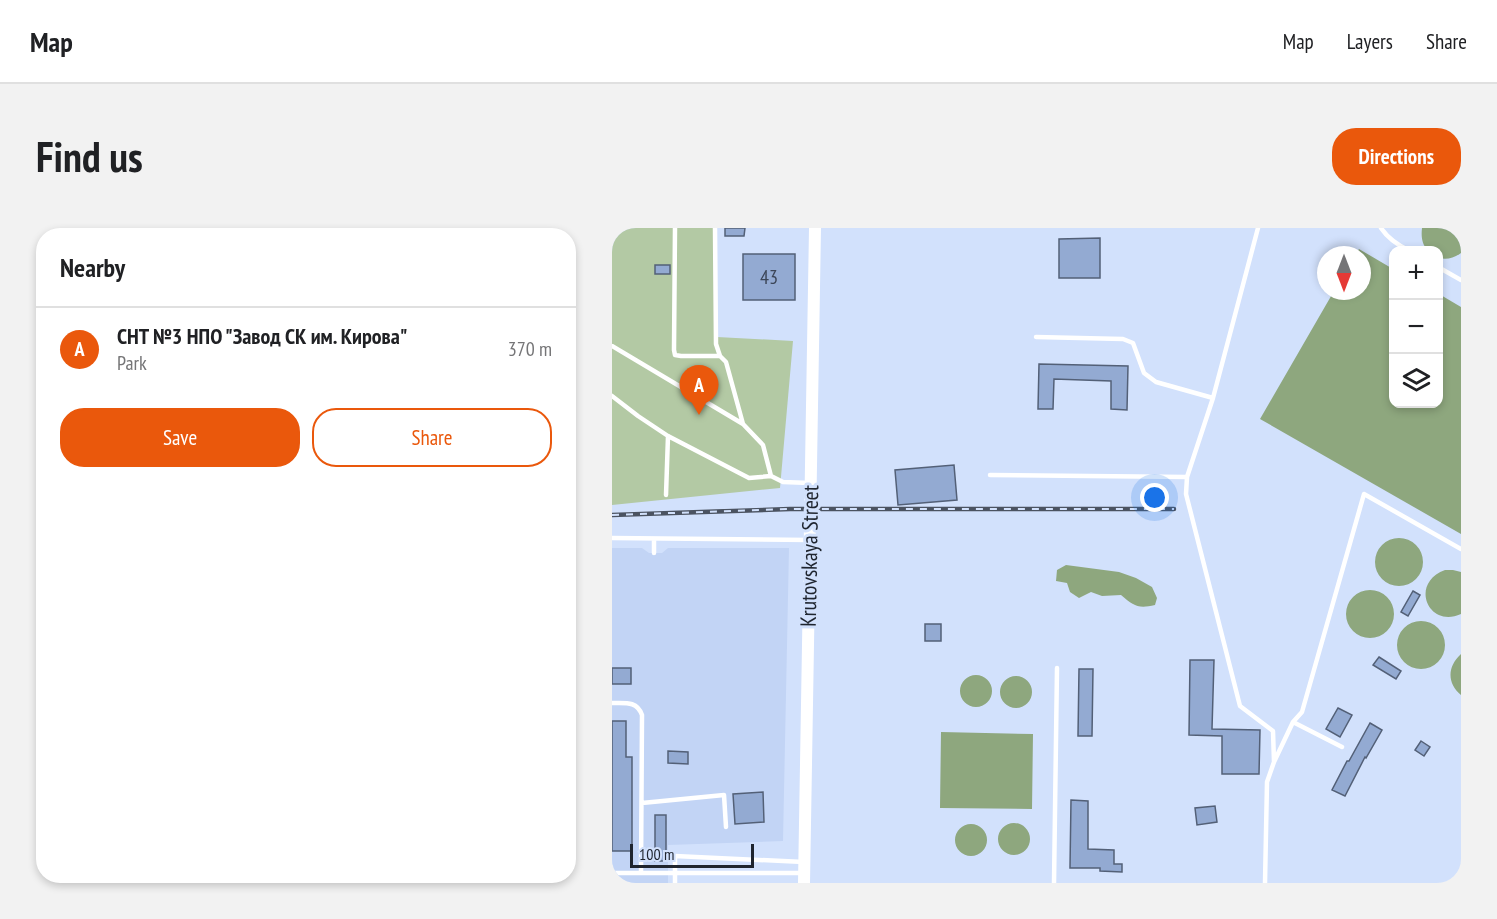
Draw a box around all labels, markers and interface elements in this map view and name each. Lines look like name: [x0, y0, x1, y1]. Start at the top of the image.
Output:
text: Map: [30, 23, 73, 60]
text: Map: [1283, 28, 1314, 55]
text: Layers: [1347, 28, 1393, 55]
text: Share: [1426, 28, 1467, 55]
button: Directions: [1332, 128, 1461, 185]
text: Find us: [36, 129, 143, 184]
north arrow: [1317, 246, 1371, 300]
map controls: [1389, 246, 1443, 408]
button: +: [1389, 246, 1443, 300]
text: Nearby: [60, 251, 125, 284]
house number: 43: [760, 264, 778, 290]
button: −: [1389, 300, 1443, 354]
text: СНТ №3 НПО "Завод СК им. Кирова": [117, 322, 408, 350]
text: A: [74, 336, 85, 362]
text: 370 m: [508, 336, 552, 362]
text: Park: [117, 350, 147, 376]
button: layers: [1389, 354, 1443, 408]
pin: A: [680, 366, 718, 415]
button: Save: [60, 408, 300, 467]
button: Share: [312, 408, 552, 467]
your location: [1140, 483, 1169, 512]
street label: Krutovskaya Street: [794, 485, 824, 627]
scale bar: [630, 841, 754, 868]
text: 100 m: [639, 844, 674, 864]

